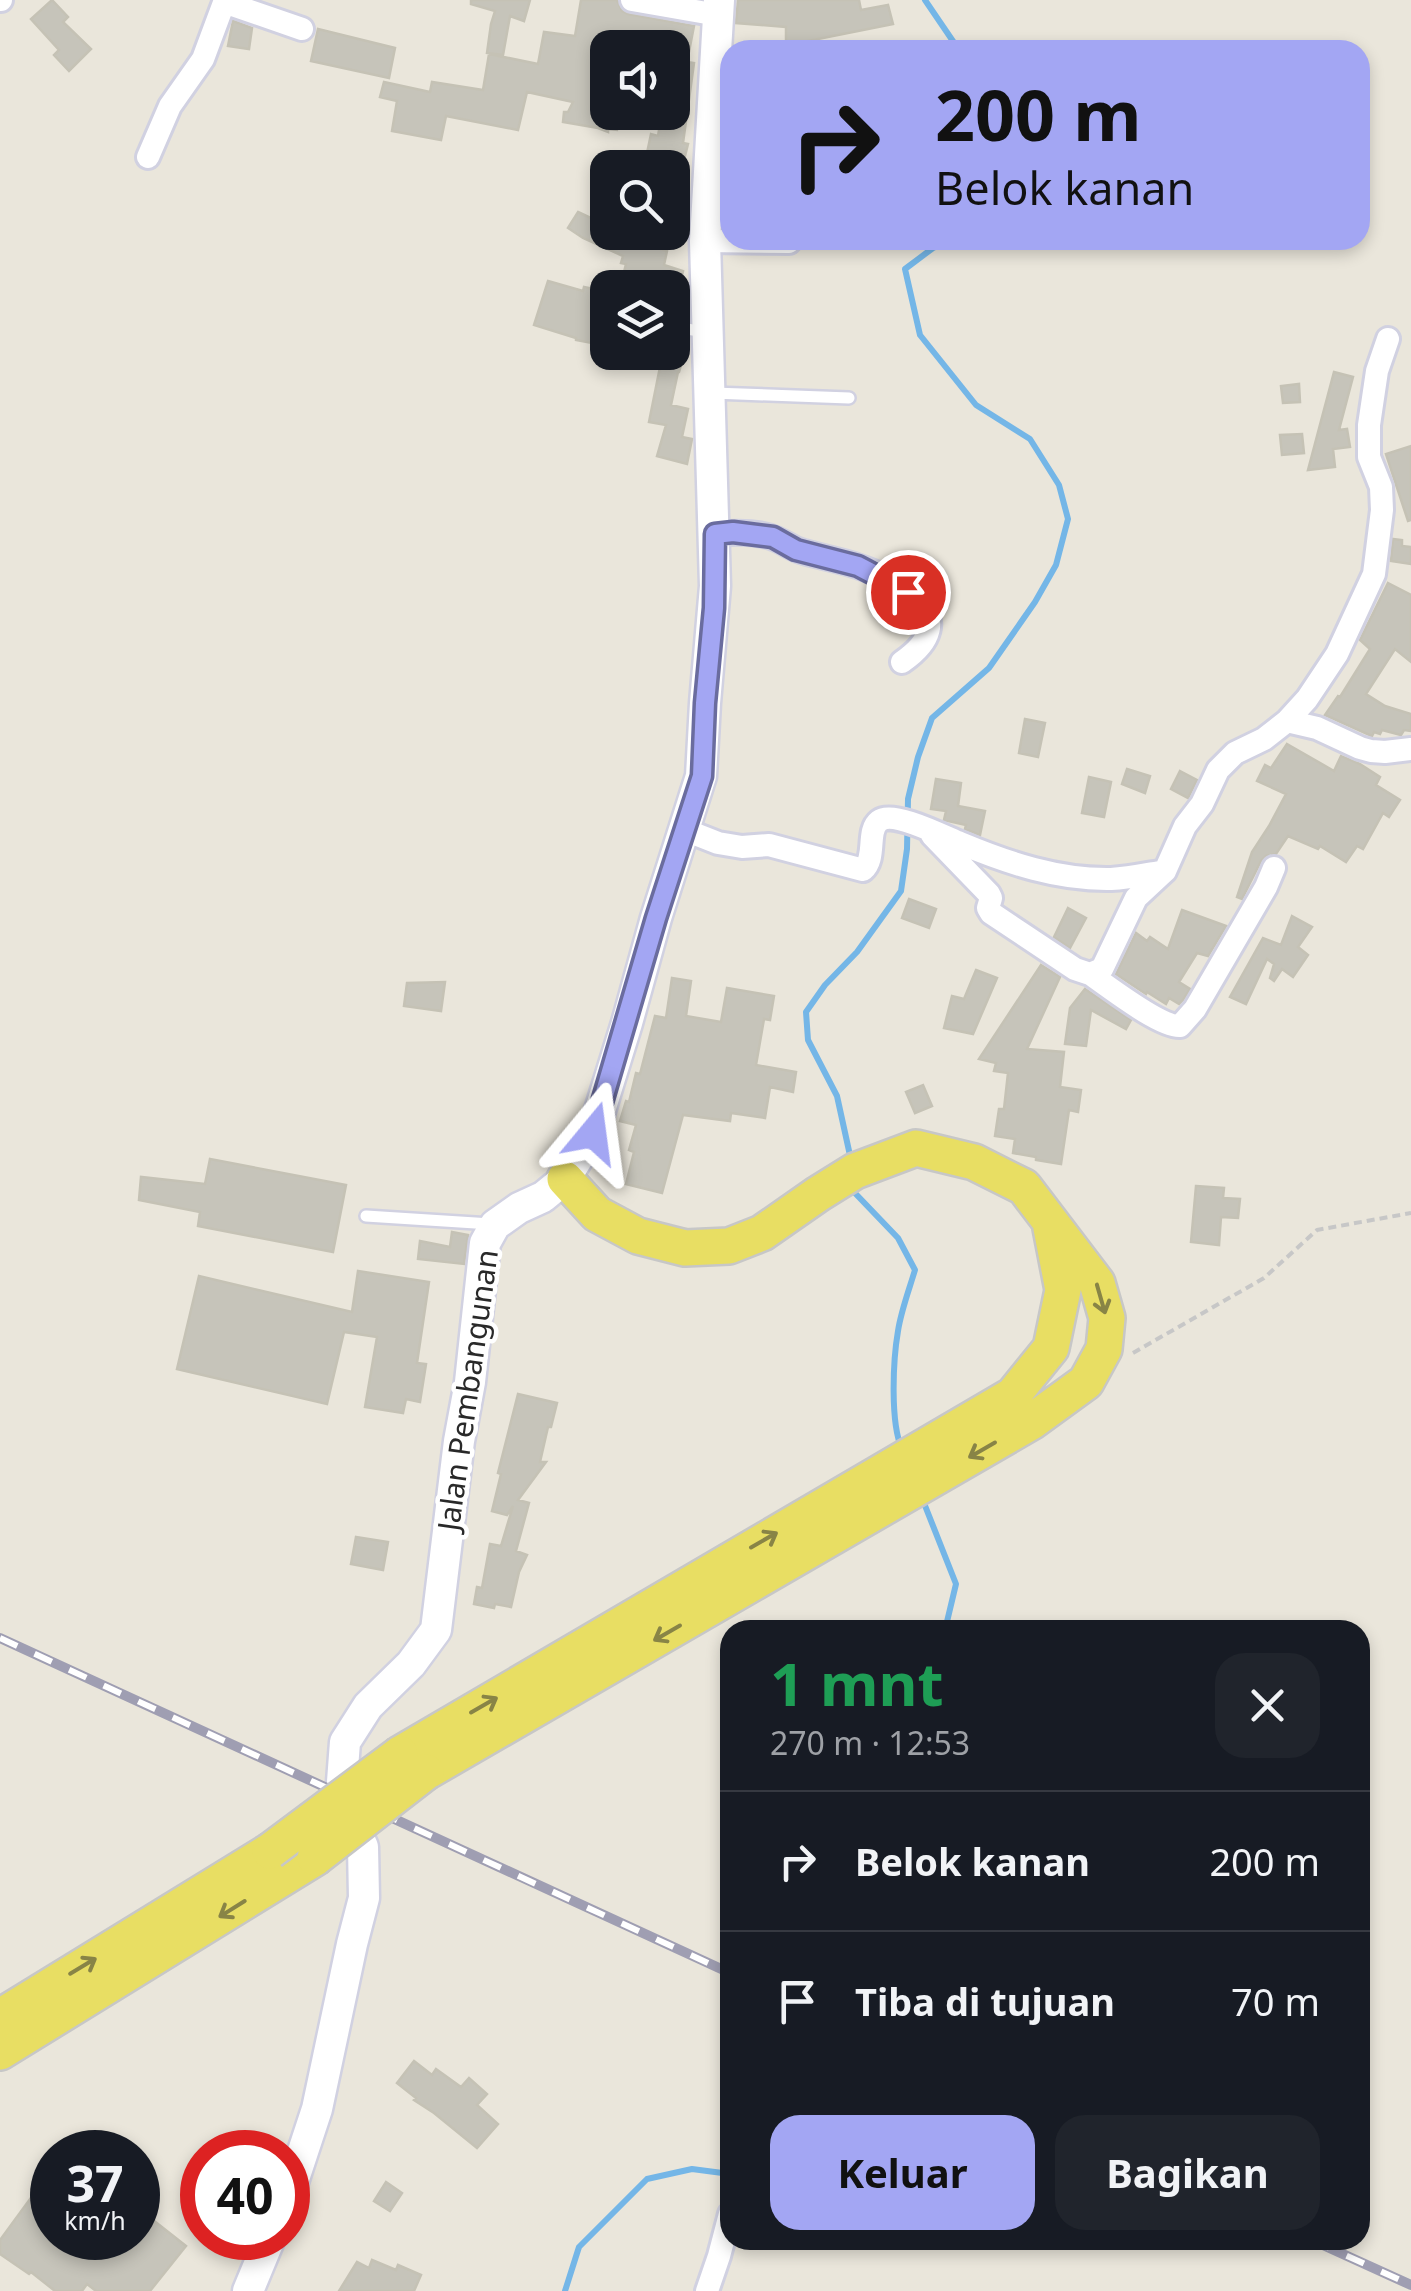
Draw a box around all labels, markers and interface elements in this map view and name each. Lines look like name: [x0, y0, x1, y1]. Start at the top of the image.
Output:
map controls: [590, 30, 690, 370]
button: sound: [590, 30, 690, 130]
text: 200 m: [935, 66, 1142, 162]
icon: right: [770, 80, 900, 210]
button: search: [590, 150, 690, 250]
text: Belok kanan: [935, 157, 1194, 218]
button: layers: [590, 270, 690, 370]
pin: [866, 550, 951, 635]
icon: arrive: [881, 565, 936, 620]
position arrow: [541, 1081, 645, 1185]
street label: Jalan Pembangunan: [427, 1247, 507, 1536]
one-way arrow: [1093, 1283, 1111, 1314]
one-way arrow: [968, 1440, 997, 1460]
one-way arrow: [749, 1530, 778, 1550]
one-way arrow: [653, 1623, 683, 1643]
text: 1 mnt: [770, 1642, 943, 1724]
button: close: [1215, 1653, 1320, 1758]
one-way arrow: [469, 1694, 498, 1714]
text: 270 m · 12:53: [770, 1721, 970, 1764]
icon: right: [770, 1834, 825, 1889]
text: Belok kanan: [855, 1835, 1090, 1887]
text: 200 m: [1209, 1835, 1320, 1887]
one-way arrow: [218, 1899, 246, 1919]
one-way arrow: [68, 1956, 97, 1976]
icon: arrive: [770, 1974, 825, 2029]
text: Tiba di tujuan: [855, 1975, 1115, 2027]
text: 70 m: [1231, 1975, 1320, 2027]
button: Keluar: [770, 2115, 1035, 2230]
button: Bagikan: [1055, 2115, 1320, 2230]
speed limit sign: 40: [180, 2130, 310, 2260]
text: 37: [66, 2149, 124, 2217]
text: km/h: [64, 2203, 126, 2237]

